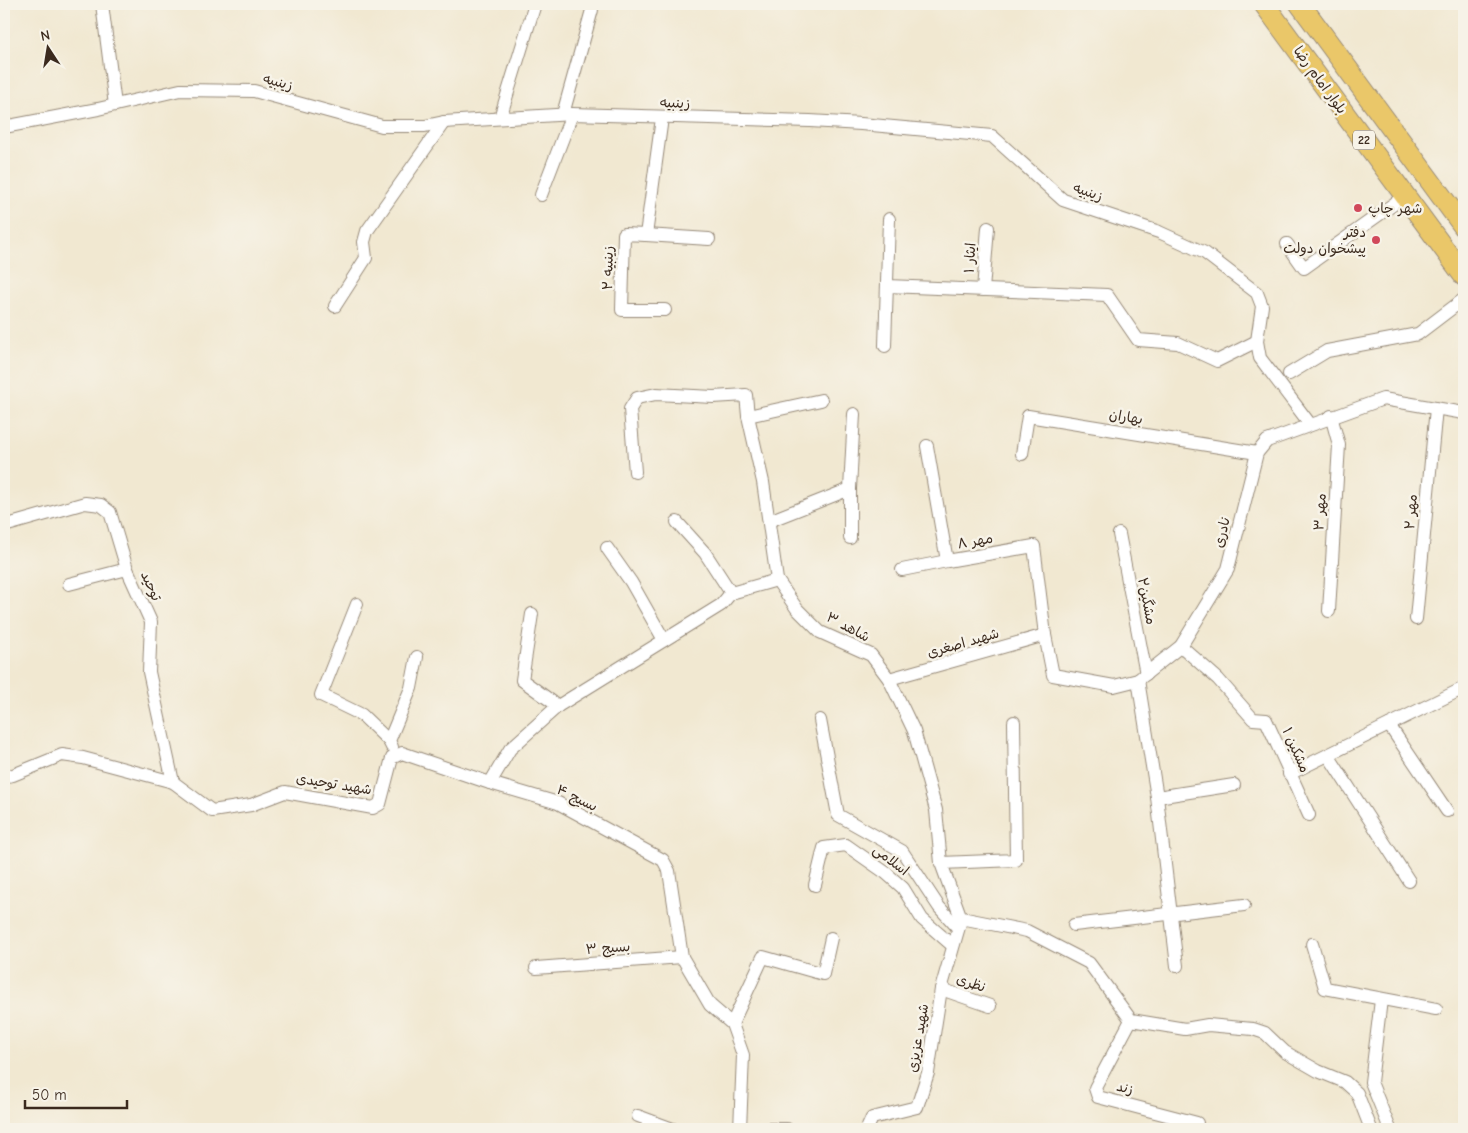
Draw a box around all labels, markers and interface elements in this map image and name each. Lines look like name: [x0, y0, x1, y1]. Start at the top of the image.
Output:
north arrow: [22, 22, 72, 72]
text: N: [39, 27, 52, 45]
street label: بلوار امام رضا: [1288, 43, 1350, 118]
street label: زینبیه: [261, 70, 295, 94]
street label: زینبیه: [660, 94, 690, 112]
road number: 22: [1353, 130, 1375, 150]
street label: زینبیه: [1071, 179, 1105, 205]
place label: شهر چاپ: [1368, 200, 1422, 218]
marker: شهر چاپ: [1352, 202, 1364, 214]
place label: دفتر پیشخوان دولت: [1283, 224, 1366, 258]
marker: دفتر پیشخوان دولت: [1370, 234, 1382, 246]
street label: ایثار ۱: [960, 242, 980, 274]
street label: زینبیه ۲: [599, 246, 617, 290]
street label: بهاران: [1108, 406, 1144, 428]
street label: مهر ۳: [1310, 493, 1330, 531]
street label: مهر ۲: [1401, 494, 1421, 530]
street label: نادری: [1210, 515, 1234, 549]
street label: مهر ۸: [956, 530, 994, 552]
street label: توحید: [137, 568, 165, 604]
street label: مشگین۲: [1134, 576, 1160, 626]
street label: شاهد ۳: [823, 608, 873, 646]
street label: شهید اصغری: [925, 625, 1001, 661]
street label: مشکین ۱: [1278, 725, 1314, 775]
street label: شهید توحیدی: [295, 770, 373, 798]
street label: بسیج ۴: [553, 781, 600, 816]
street label: اسلامی: [870, 841, 912, 879]
street label: بسیج ۳: [585, 938, 631, 959]
street label: نظری: [954, 970, 988, 996]
street label: شهید عزیزی: [904, 1002, 932, 1074]
scale bar: [25, 1078, 128, 1110]
street label: زند: [1115, 1078, 1135, 1098]
text: 50 m: [32, 1086, 67, 1104]

